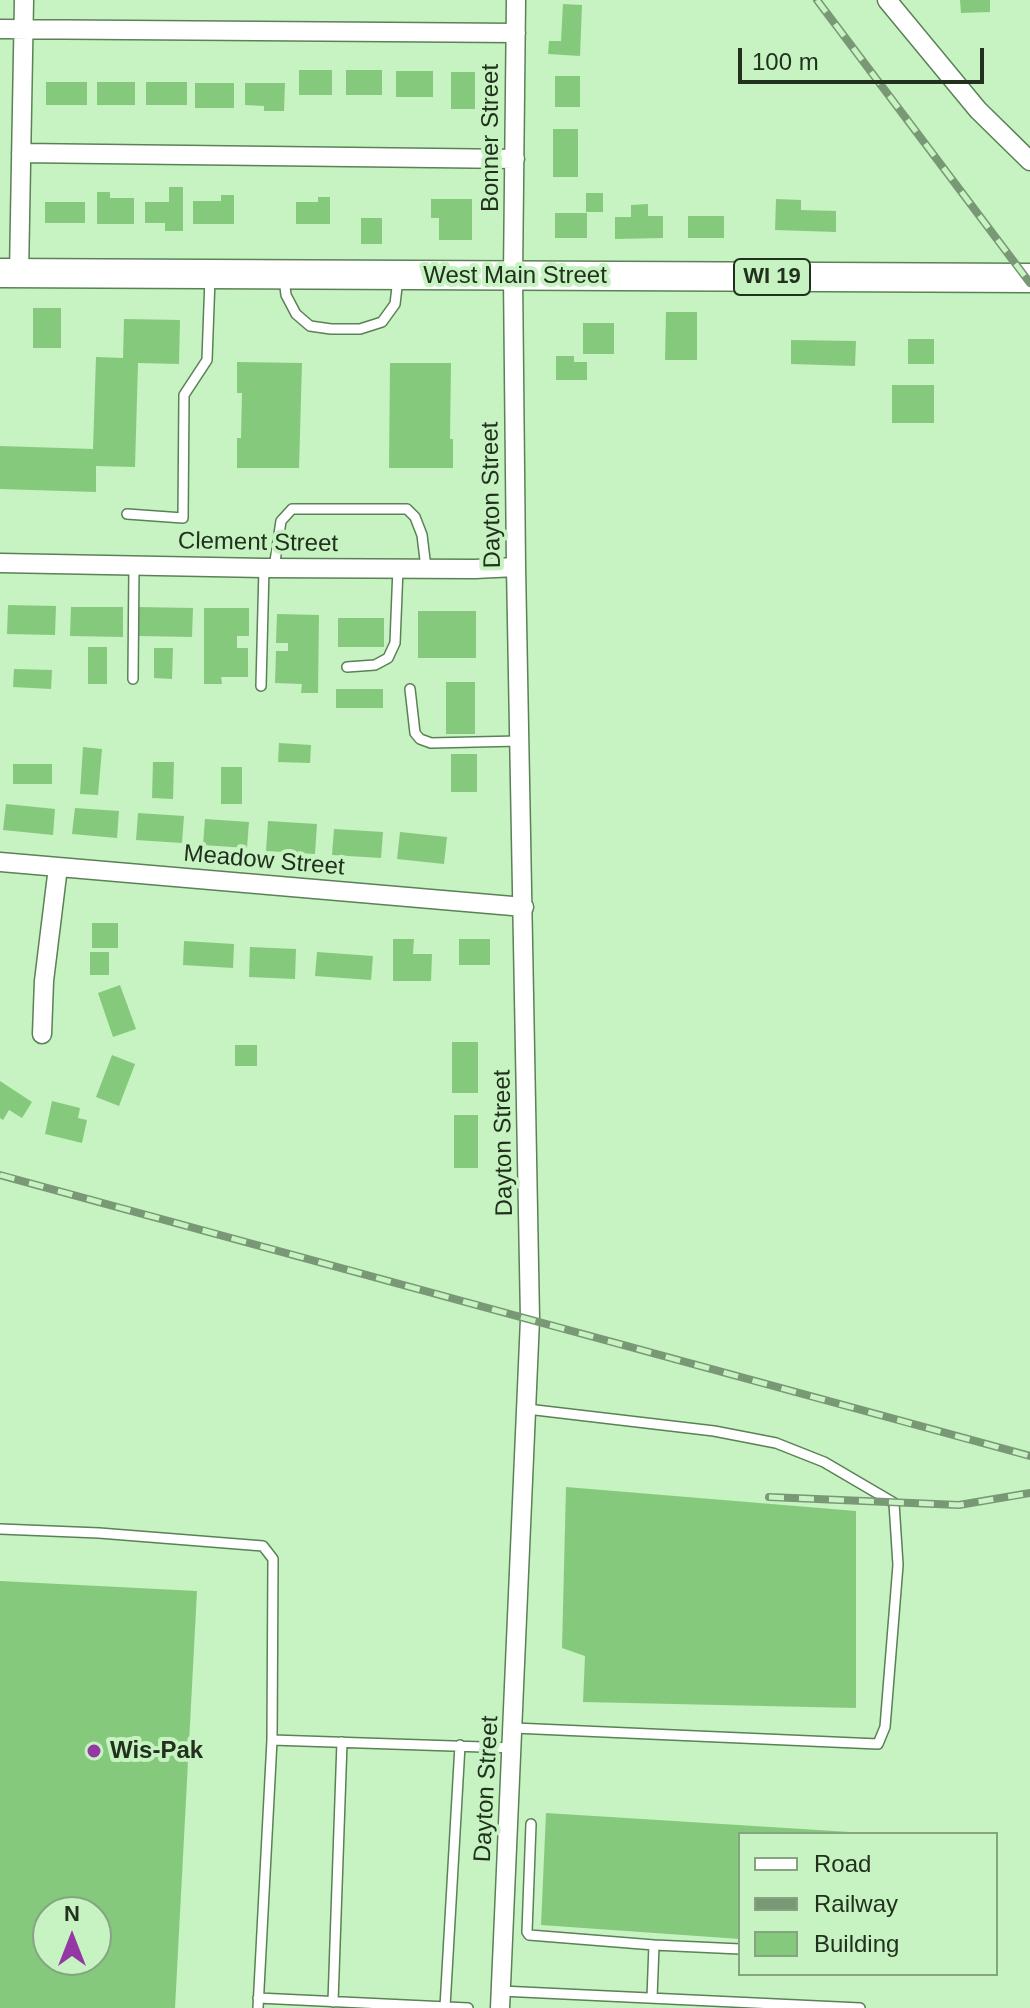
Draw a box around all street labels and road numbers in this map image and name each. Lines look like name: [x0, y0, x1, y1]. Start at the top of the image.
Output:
street label: Bonner Street: [477, 64, 505, 212]
road number: WI 19: [734, 259, 810, 295]
street label: West Main Street: [423, 262, 607, 290]
street label: Dayton Street: [476, 421, 508, 569]
street label: Clement Street: [178, 527, 338, 559]
street label: Meadow Street: [182, 840, 346, 882]
street label: Dayton Street: [488, 1069, 520, 1217]
street label: Dayton Street: [469, 1715, 505, 1863]

